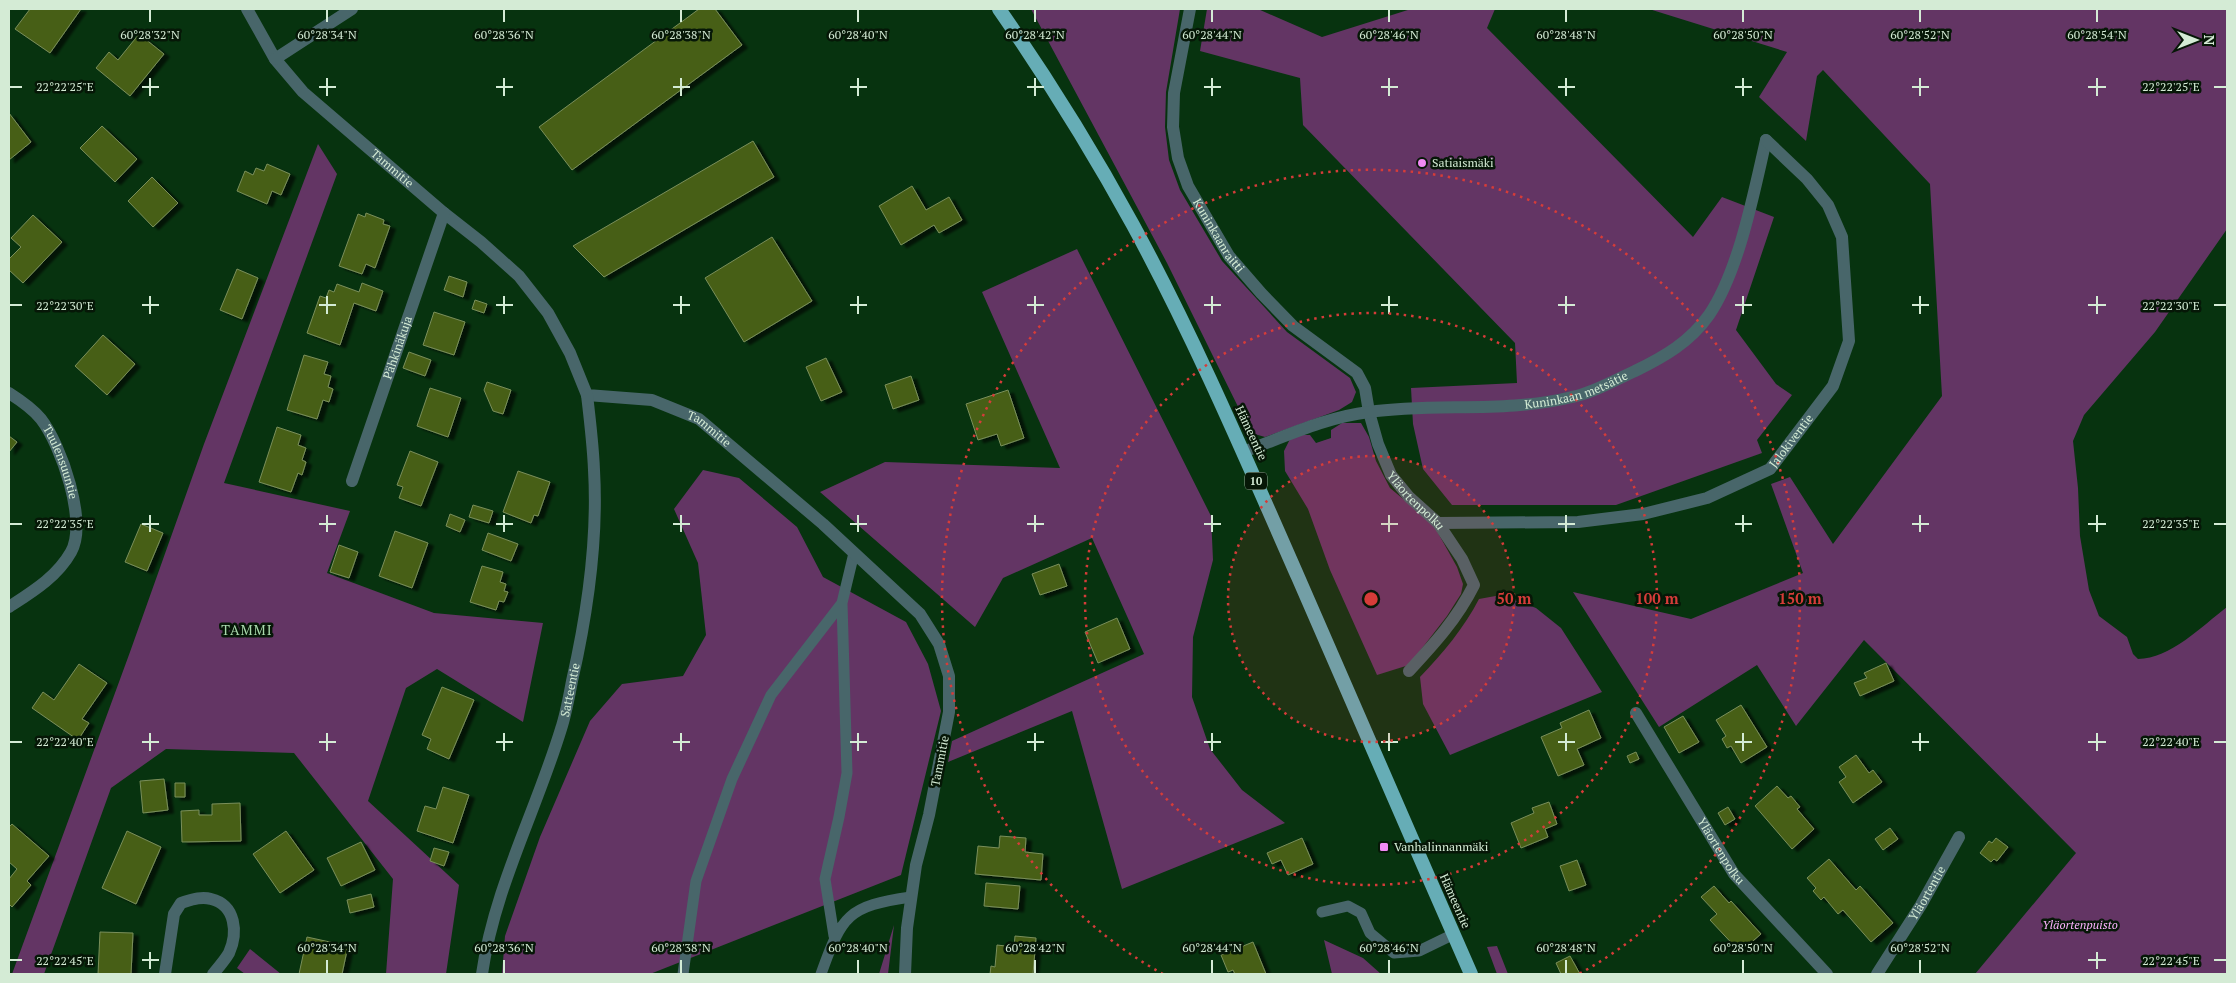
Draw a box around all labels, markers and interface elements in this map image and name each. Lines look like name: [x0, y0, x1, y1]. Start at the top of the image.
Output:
north arrow: [2171, 15, 2221, 65]
text: 60°28'32"N: [120, 27, 180, 42]
text: 60°28'34"N: [297, 27, 357, 42]
text: 60°28'36"N: [474, 27, 534, 42]
text: 60°28'38"N: [651, 27, 711, 42]
text: 60°28'40"N: [828, 27, 888, 42]
text: 60°28'42"N: [1005, 27, 1065, 42]
text: 60°28'44"N: [1182, 27, 1242, 42]
text: 60°28'46"N: [1359, 27, 1419, 42]
text: 60°28'48"N: [1536, 27, 1596, 42]
text: 60°28'50"N: [1713, 27, 1773, 42]
text: 60°28'52"N: [1890, 27, 1950, 42]
text: 60°28'54"N: [2067, 27, 2127, 42]
text: N: [2200, 35, 2219, 46]
text: 22°22'25"E: [36, 79, 94, 94]
text: 22°22'25"E: [2142, 79, 2200, 94]
street label: Tammitie: [368, 146, 417, 191]
place label: Satiaismäki: [1432, 155, 1494, 170]
marker: Satiaismäki: [1416, 157, 1428, 169]
street label: Kuninkaanraitti: [1190, 196, 1248, 276]
text: 22°22'30"E: [36, 298, 94, 313]
text: 22°22'30"E: [2142, 298, 2200, 313]
street label: Pähkinäkuja: [380, 314, 415, 381]
street label: Kuninkaan metsätie: [1524, 368, 1630, 412]
street label: Hämeentie: [1232, 403, 1271, 462]
street label: Tammitie: [685, 407, 734, 450]
street label: Jalokiventie: [1766, 411, 1816, 470]
street label: Tuulensuuntie: [40, 422, 81, 500]
street label: Yläortenpolku: [1384, 468, 1448, 532]
road number: 10: [1245, 472, 1267, 490]
text: 22°22'35"E: [36, 516, 94, 531]
text: 22°22'35"E: [2142, 516, 2200, 531]
text: 50 m: [1497, 588, 1532, 608]
text: 100 m: [1635, 588, 1679, 608]
text: 150 m: [1778, 588, 1822, 608]
centre of rings: [1362, 590, 1380, 608]
district label: TAMMI: [221, 620, 273, 639]
street label: Satteentie: [557, 662, 583, 719]
text: 22°22'40"E: [36, 734, 94, 749]
street label: Tammitie: [927, 734, 952, 788]
text: 22°22'40"E: [2142, 734, 2200, 749]
street label: Yläortenpolku: [1694, 815, 1748, 887]
place label: Vanhalinnanmäki: [1394, 839, 1489, 854]
marker: Vanhalinnanmäki: [1378, 841, 1390, 853]
street label: Yläortentie: [1905, 863, 1948, 923]
street label: Hämeentie: [1437, 871, 1474, 931]
park label: Yläortenpuisto: [2042, 917, 2118, 932]
text: 60°28'34"N: [297, 940, 357, 955]
text: 60°28'36"N: [474, 940, 534, 955]
text: 60°28'38"N: [651, 940, 711, 955]
text: 60°28'40"N: [828, 940, 888, 955]
text: 60°28'42"N: [1005, 940, 1065, 955]
text: 60°28'44"N: [1182, 940, 1242, 955]
text: 60°28'46"N: [1359, 940, 1419, 955]
text: 60°28'48"N: [1536, 940, 1596, 955]
text: 60°28'50"N: [1713, 940, 1773, 955]
text: 60°28'52"N: [1890, 940, 1950, 955]
text: 22°22'45"E: [36, 953, 94, 968]
text: 22°22'45"E: [2142, 953, 2200, 968]

